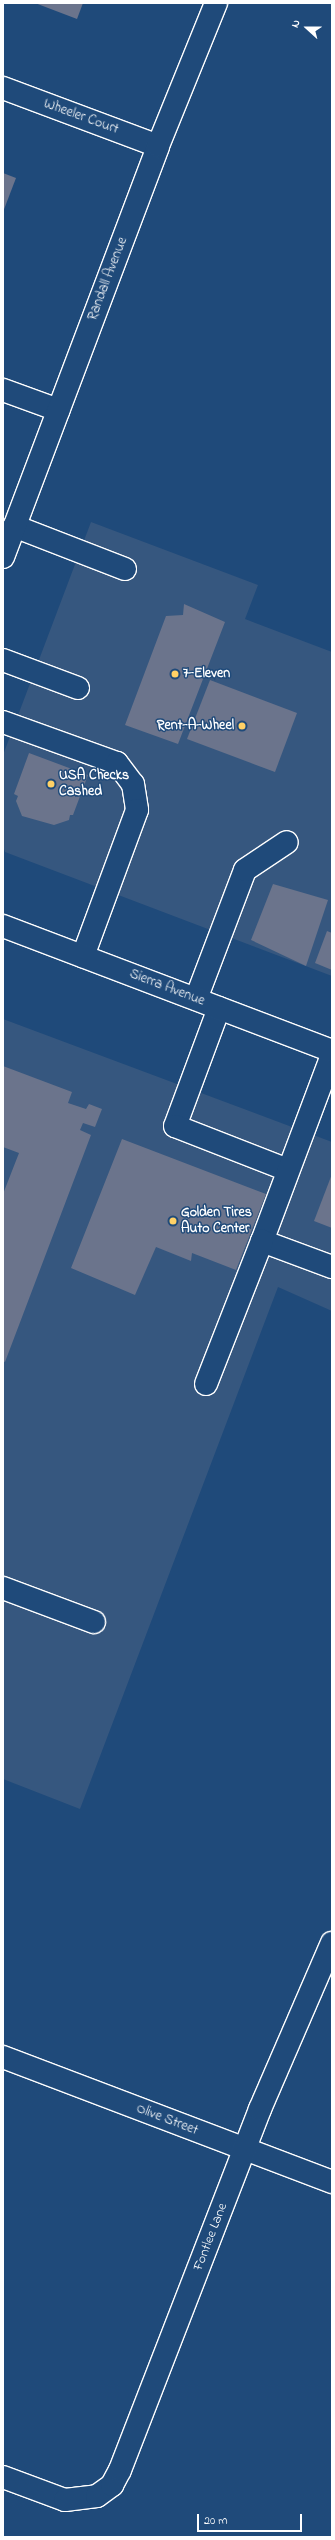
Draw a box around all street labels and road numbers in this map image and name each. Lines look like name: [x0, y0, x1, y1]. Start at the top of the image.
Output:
street label: Wheeler Court: [41, 96, 121, 138]
street label: Randall Avenue: [84, 235, 132, 323]
street label: Sierra Avenue: [127, 966, 207, 1010]
street label: Olive Street: [134, 2101, 200, 2139]
street label: Fontlee Lane: [190, 2201, 232, 2273]

